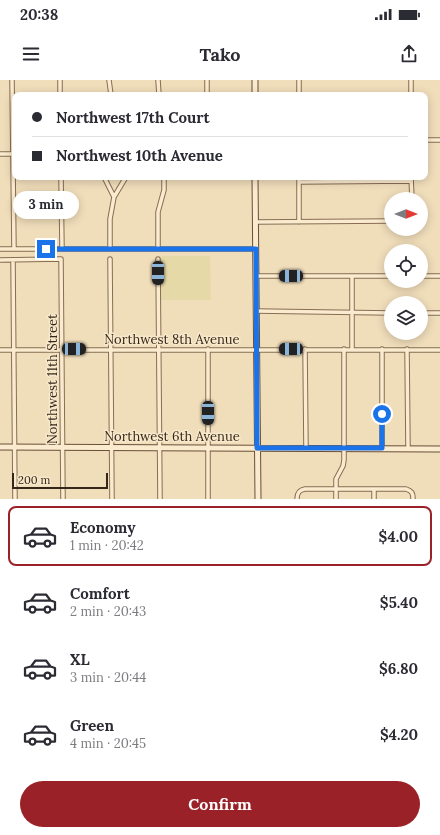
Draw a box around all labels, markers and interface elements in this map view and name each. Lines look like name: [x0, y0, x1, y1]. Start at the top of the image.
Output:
text: 20:38: [20, 5, 58, 24]
icon: menu: [20, 43, 42, 65]
text: Tako: [200, 43, 241, 66]
icon: share: [398, 43, 420, 65]
text: Northwest 17th Court: [56, 108, 210, 127]
text: Northwest 10th Avenue: [56, 146, 223, 165]
callout: 3 min: [13, 191, 79, 219]
north arrow: [384, 192, 428, 236]
map controls: [384, 192, 428, 340]
text: 3 min: [28, 196, 64, 213]
route end: [37, 240, 55, 258]
button: locate: [384, 244, 428, 288]
car: [152, 261, 164, 285]
car: [279, 270, 303, 282]
button: layers: [384, 296, 428, 340]
street label: Northwest 11th Street: [44, 314, 61, 444]
street label: Northwest 8th Avenue: [104, 331, 240, 348]
car: [62, 343, 86, 355]
car: [279, 343, 303, 355]
car: [202, 401, 214, 425]
route start: [373, 405, 391, 423]
street label: Northwest 6th Avenue: [104, 428, 240, 445]
scale bar: [12, 471, 108, 490]
text: 200 m: [18, 473, 50, 487]
icon: car: [22, 518, 58, 554]
text: Economy: [70, 518, 135, 537]
text: $4.00: [379, 527, 418, 546]
text: 1 min · 20:42: [70, 537, 144, 554]
icon: car: [22, 584, 58, 620]
text: Comfort: [70, 584, 130, 603]
text: $5.40: [380, 593, 418, 612]
text: 2 min · 20:43: [70, 603, 146, 620]
icon: car: [22, 650, 58, 686]
text: XL: [70, 650, 90, 669]
text: $6.80: [379, 659, 418, 678]
text: 3 min · 20:44: [70, 669, 146, 686]
icon: car: [22, 716, 58, 752]
text: Green: [70, 716, 114, 735]
text: $4.20: [380, 725, 418, 744]
text: 4 min · 20:45: [70, 735, 146, 752]
button: Confirm: [20, 781, 420, 827]

